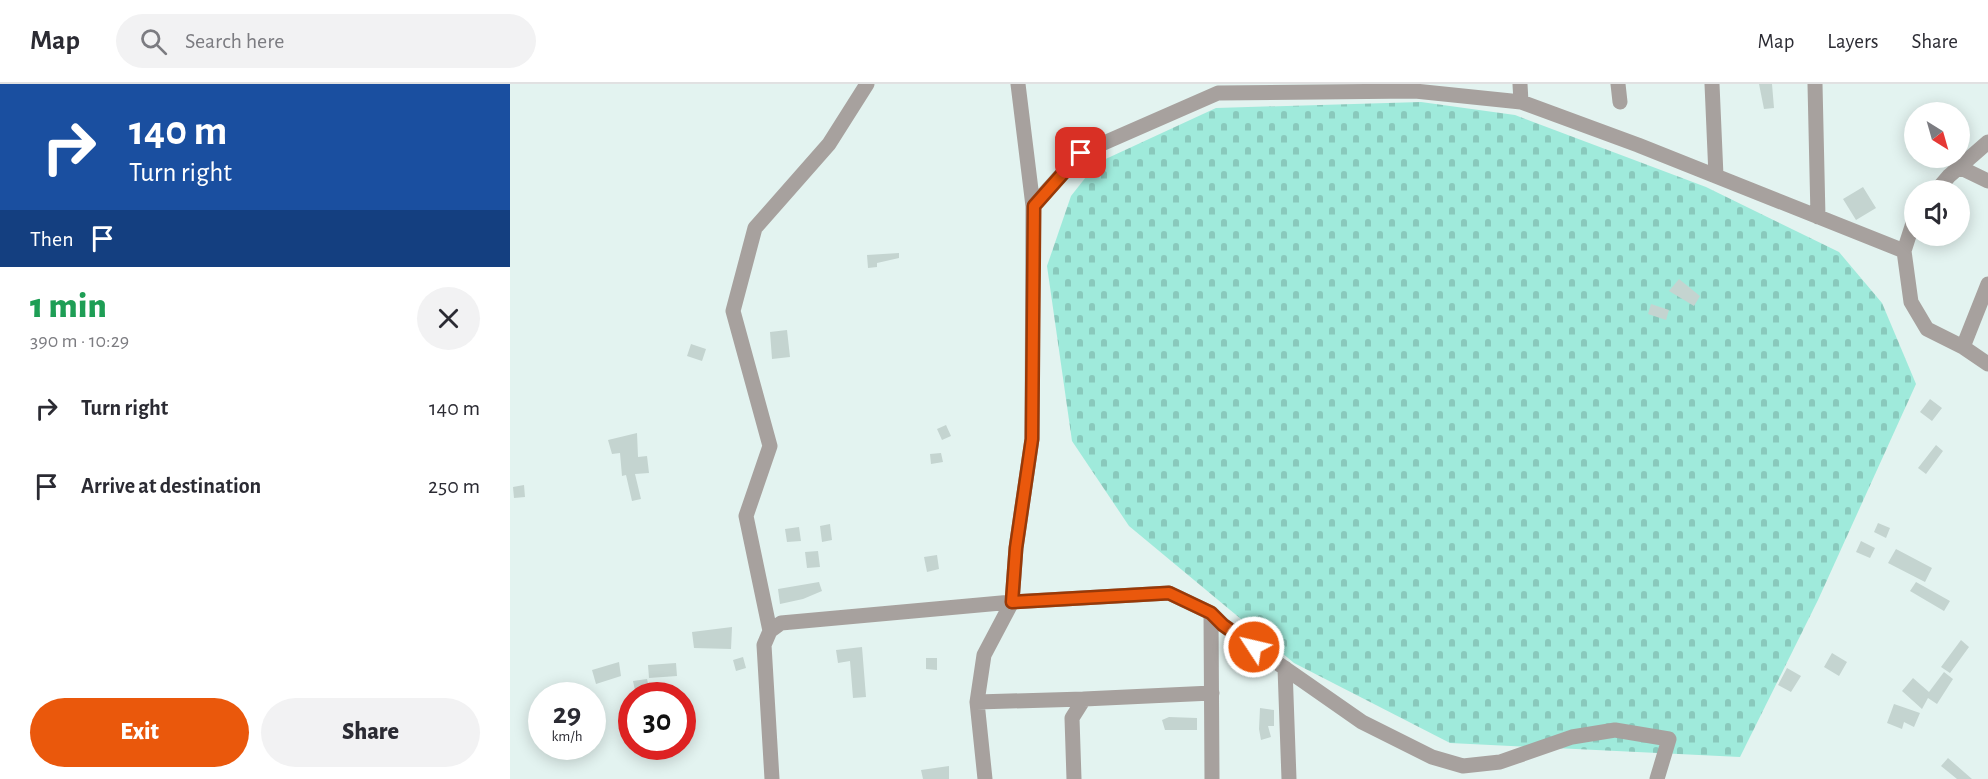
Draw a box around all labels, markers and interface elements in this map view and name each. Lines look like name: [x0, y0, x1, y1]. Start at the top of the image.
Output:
search box: [116, 14, 536, 68]
icon: search: [137, 25, 170, 58]
text: Map: [30, 27, 80, 55]
text: Search here: [185, 30, 284, 52]
text: Map: [1758, 31, 1794, 52]
text: Layers: [1827, 31, 1878, 52]
text: Share: [1911, 31, 1958, 52]
north arrow: [1904, 102, 1970, 168]
map controls: [1904, 102, 1970, 246]
icon: right: [30, 108, 108, 186]
text: 140 m: [129, 110, 227, 152]
pin: [1055, 127, 1106, 178]
icon: arrive: [1064, 136, 1097, 169]
text: Turn right: [129, 159, 232, 186]
button: sound: [1904, 180, 1970, 246]
icon: arrive: [86, 222, 119, 255]
text: Then: [30, 228, 74, 250]
button: close: [417, 287, 480, 350]
text: 1 min: [30, 288, 107, 324]
text: 390 m · 10:29: [30, 331, 129, 351]
icon: right: [30, 392, 63, 425]
text: Turn right: [81, 397, 168, 419]
text: 140 m: [429, 397, 480, 419]
icon: arrive: [30, 470, 63, 503]
text: Arrive at destination: [81, 475, 261, 497]
text: 250 m: [428, 475, 480, 497]
position arrow: [1222, 615, 1286, 679]
speed limit sign: 30: [618, 682, 696, 760]
button: Exit: [30, 698, 249, 767]
button: Share: [261, 698, 480, 767]
text: 29: [553, 699, 581, 729]
text: km/h: [552, 729, 582, 744]

